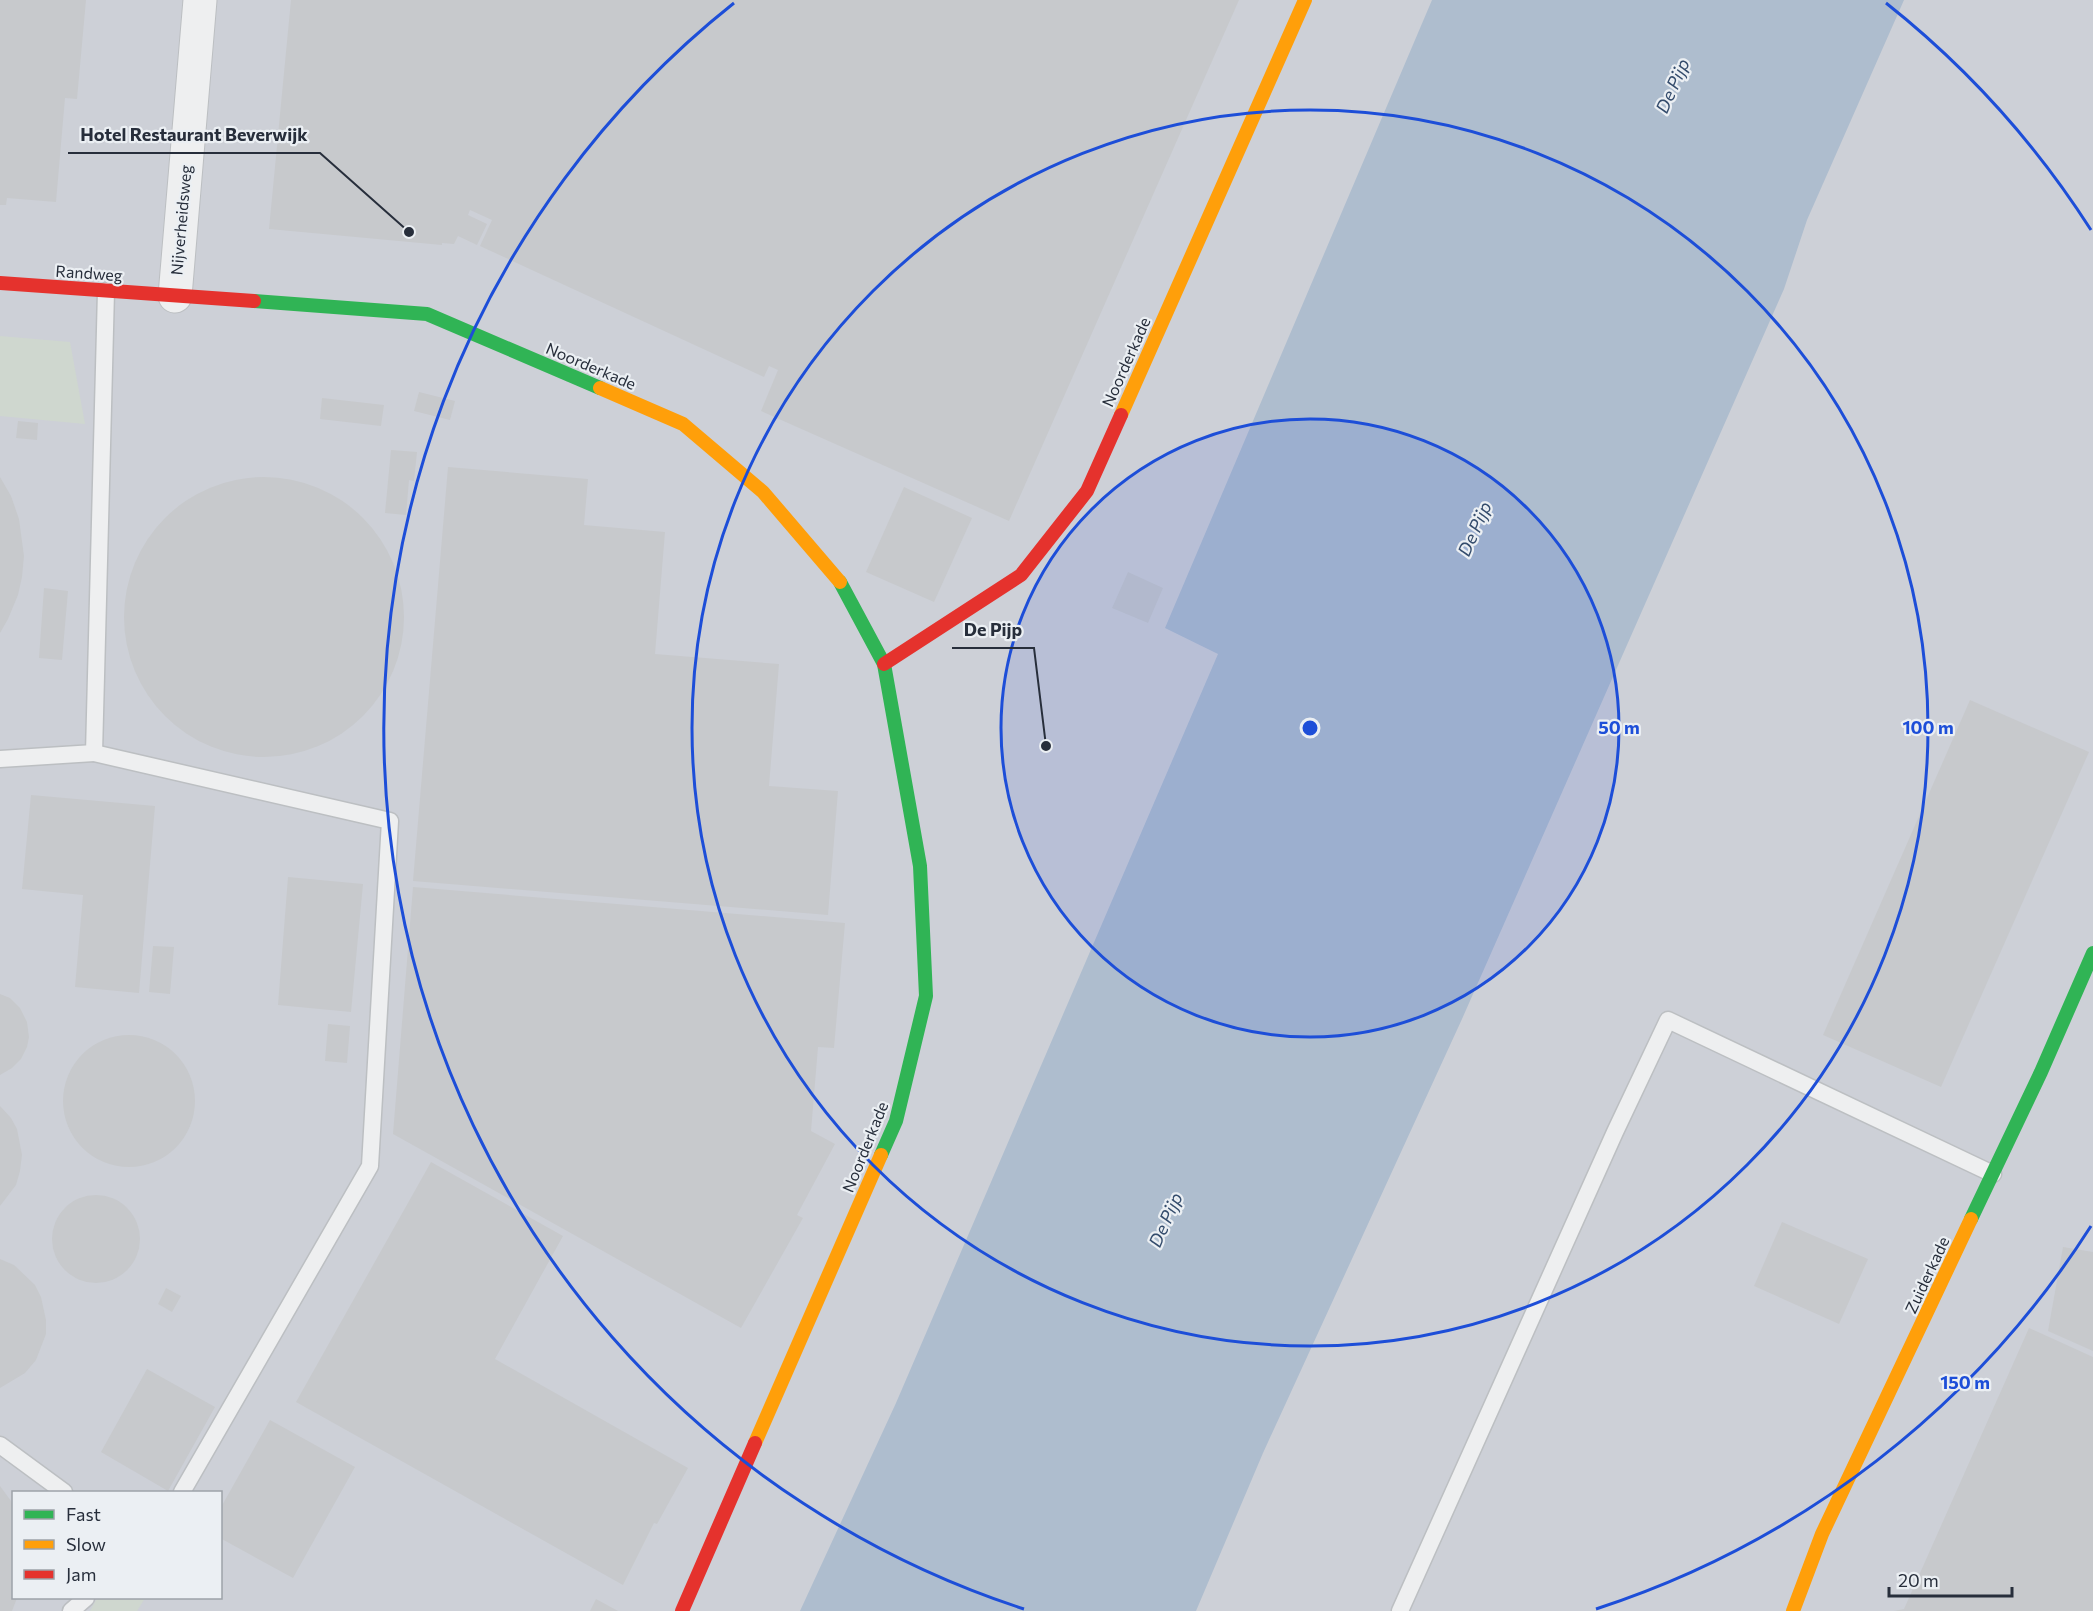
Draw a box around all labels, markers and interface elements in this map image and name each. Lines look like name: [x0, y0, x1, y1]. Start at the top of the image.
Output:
water label: De Pijp: [1650, 55, 1694, 116]
callout: Hotel Restaurant Beverwijk: [68, 117, 320, 153]
text: Hotel Restaurant Beverwijk: [80, 123, 308, 145]
street label: Nijverheidsweg: [166, 164, 195, 276]
street label: Randweg: [55, 261, 123, 284]
street label: Noorderkade: [1097, 314, 1154, 410]
street label: Noorderkade: [543, 338, 639, 393]
water label: De Pijp: [1452, 498, 1496, 559]
callout: De Pijp: [952, 612, 1034, 648]
text: De Pijp: [964, 618, 1023, 640]
text: 50 m: [1598, 716, 1640, 738]
text: 100 m: [1902, 716, 1954, 738]
centre of rings: [1300, 718, 1320, 738]
street label: Noorderkade: [838, 1099, 891, 1195]
water label: De Pijp: [1143, 1189, 1187, 1250]
street label: Zuiderkade: [1900, 1233, 1953, 1316]
text: 150 m: [1940, 1371, 1990, 1393]
legend: [12, 1491, 222, 1599]
text: Fast: [66, 1503, 101, 1525]
text: Slow: [66, 1533, 106, 1555]
scale bar: [1889, 1560, 2012, 1598]
text: Jam: [66, 1563, 96, 1585]
text: 20 m: [1898, 1569, 1939, 1591]

